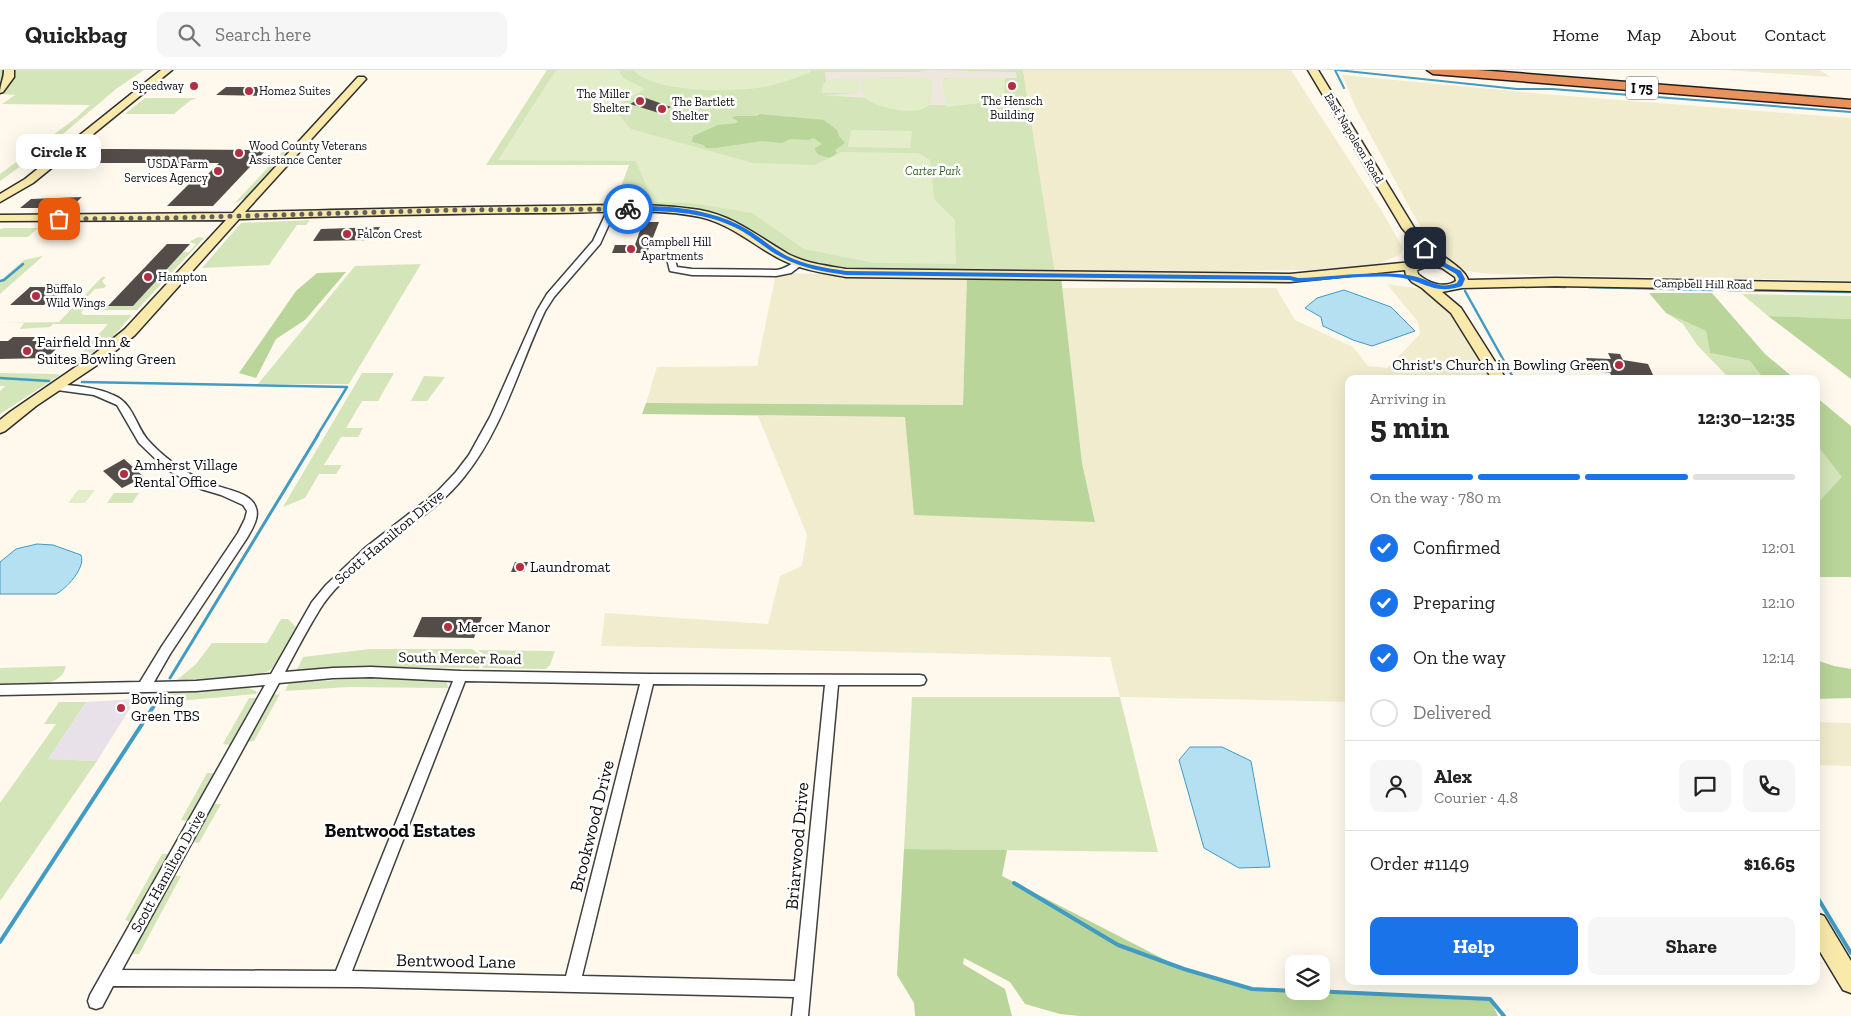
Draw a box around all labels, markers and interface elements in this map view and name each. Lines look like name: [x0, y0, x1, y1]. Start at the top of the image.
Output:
search box: [157, 12, 507, 57]
text: Quickbag: [25, 20, 127, 49]
icon: search: [175, 21, 203, 49]
text: Search here: [215, 23, 311, 46]
text: Home: [1552, 24, 1599, 46]
text: Map: [1627, 24, 1661, 46]
text: About: [1689, 24, 1736, 46]
text: Contact: [1764, 24, 1826, 46]
road number: I 75: [1626, 77, 1658, 100]
place label: Speedway: [132, 79, 185, 93]
marker: Speedway: [188, 80, 200, 92]
marker: The Hensch Building: [1006, 80, 1018, 92]
place label: Home2 Suites: [259, 84, 331, 98]
marker: Home2 Suites: [243, 85, 255, 97]
place label: The Miller Shelter: [576, 87, 630, 115]
street label: East Napoleon Road: [1322, 90, 1387, 186]
place label: The Hensch Building: [981, 94, 1043, 122]
marker: The Miller Shelter: [634, 95, 646, 107]
place label: The Bartlett Shelter: [672, 95, 735, 123]
marker: The Bartlett Shelter: [656, 103, 668, 115]
callout: Circle K: [17, 134, 102, 169]
place label: Wood County Veterans Assistance Center: [249, 139, 367, 167]
text: Circle K: [31, 142, 86, 161]
marker: Wood County Veterans Assistance Center: [233, 147, 245, 159]
place label: USDA Farm Services Agency: [124, 157, 209, 185]
park label: Carter Park: [905, 164, 962, 178]
marker: USDA Farm Services Agency: [212, 165, 224, 177]
courier: [603, 184, 653, 234]
icon: bike: [614, 195, 642, 223]
pin: [38, 198, 80, 240]
icon: bag: [45, 205, 73, 233]
place label: Falcon Crest: [357, 227, 423, 241]
pin: [1404, 227, 1446, 269]
marker: Falcon Crest: [341, 228, 353, 240]
icon: home: [1411, 234, 1439, 262]
place label: Campbell Hill Apartments: [641, 235, 711, 263]
marker: Campbell Hill Apartments: [625, 243, 637, 255]
place label: Hampton: [158, 270, 207, 284]
marker: Hampton: [142, 271, 154, 283]
street label: Campbell Hill Road: [1653, 276, 1753, 292]
place label: Buffalo Wild Wings: [46, 282, 106, 310]
marker: Buffalo Wild Wings: [30, 290, 42, 302]
place label: Fairfield Inn & Suites Bowling Green: [37, 333, 176, 368]
marker: Fairfield Inn & Suites Bowling Green: [21, 345, 33, 357]
place label: Christ's Church in Bowling Green: [1392, 356, 1609, 374]
marker: Christ's Church in Bowling Green: [1613, 359, 1625, 371]
text: Arriving in: [1370, 389, 1446, 408]
text: 12:30–12:35: [1698, 406, 1795, 429]
text: 5 min: [1370, 408, 1449, 446]
place label: Amherst Village Rental Office: [134, 456, 238, 491]
marker: Amherst Village Rental Office: [118, 468, 130, 480]
street label: Scott Hamilton Drive: [331, 486, 447, 588]
text: On the way · 780 m: [1370, 488, 1501, 507]
icon: check: [1370, 534, 1398, 562]
text: Confirmed: [1413, 536, 1500, 559]
text: 12:01: [1762, 538, 1795, 557]
place label: Laundromat: [530, 558, 611, 576]
marker: Laundromat: [514, 561, 526, 573]
icon: check: [1370, 589, 1398, 617]
text: Preparing: [1413, 591, 1495, 614]
text: 12:10: [1762, 593, 1795, 612]
place label: Mercer Manor: [458, 618, 551, 636]
marker: Mercer Manor: [442, 621, 454, 633]
icon: check: [1370, 644, 1398, 672]
text: On the way: [1413, 646, 1506, 669]
street label: South Mercer Road: [398, 648, 523, 668]
text: 12:14: [1762, 648, 1795, 667]
place label: Bowling Green TBS: [131, 690, 200, 725]
text: Delivered: [1413, 701, 1491, 724]
marker: Bowling Green TBS: [115, 702, 127, 714]
street label: Brookwood Drive: [565, 758, 619, 894]
button: person: [1370, 760, 1422, 812]
button: chat: [1679, 760, 1731, 812]
button: phone: [1743, 760, 1795, 812]
text: Alex: [1434, 765, 1472, 788]
street label: Briarwood Drive: [780, 781, 814, 911]
text: Courier · 4.8: [1434, 788, 1518, 807]
street label: Scott Hamilton Drive: [127, 807, 209, 935]
district label: Bentwood Estates: [325, 819, 476, 842]
text: Order #1149: [1370, 852, 1469, 875]
text: $16.65: [1744, 852, 1795, 875]
button: Help: [1370, 917, 1578, 975]
button: Share: [1588, 917, 1795, 975]
street label: Bentwood Lane: [396, 949, 516, 973]
map controls: [1285, 955, 1330, 1000]
button: layers: [1285, 955, 1330, 1000]

